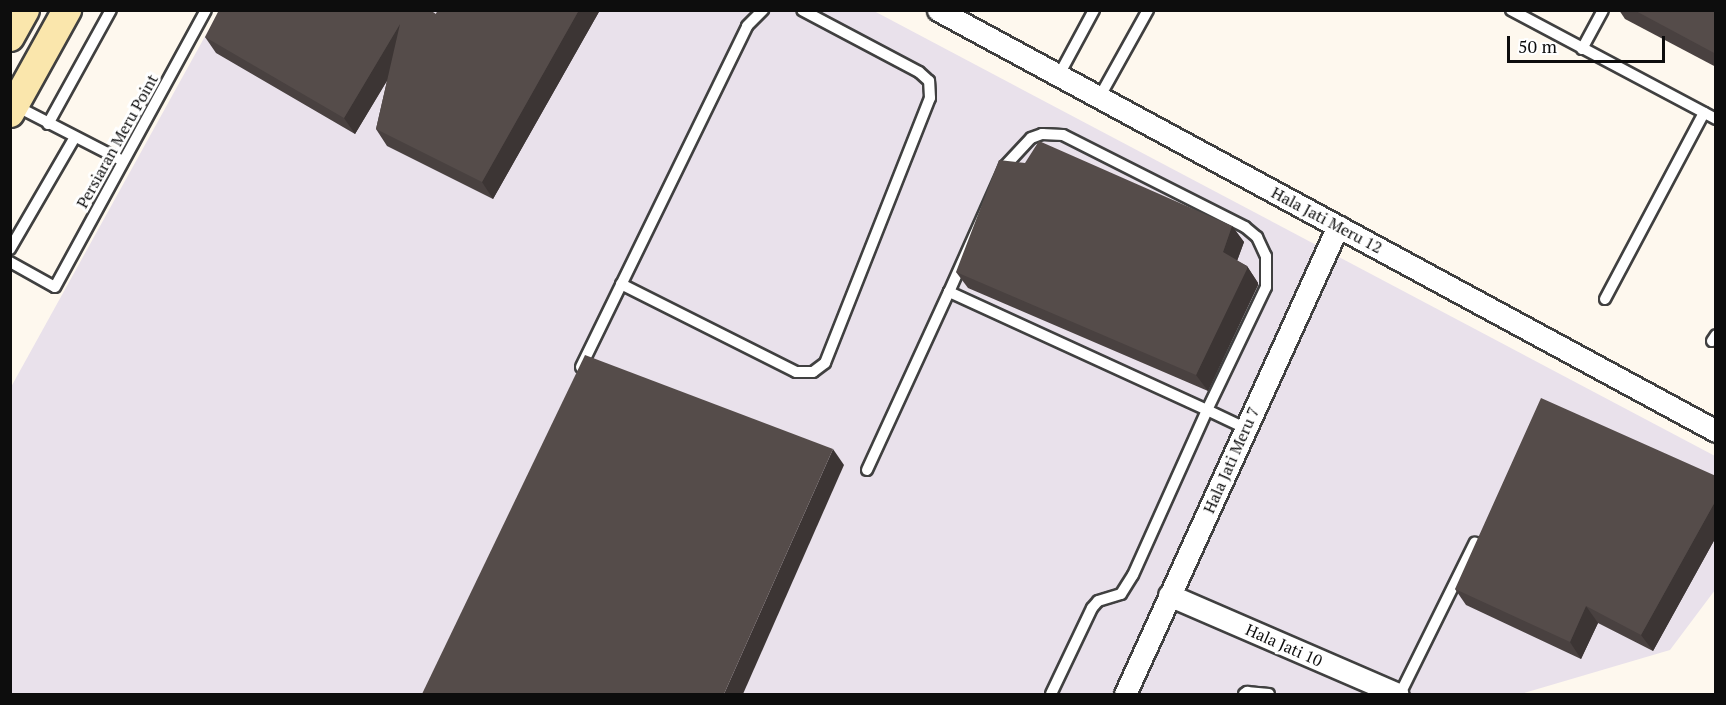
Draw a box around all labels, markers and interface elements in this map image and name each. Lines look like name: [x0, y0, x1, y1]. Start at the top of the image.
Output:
scale bar: [1510, 24, 1668, 62]
text: 50 m: [1518, 34, 1557, 58]
street label: Persiaran Meru Point: [72, 71, 162, 211]
street label: Hala Jati Meru 12: [1268, 183, 1386, 257]
street label: Hala Jati Meru 7: [1199, 404, 1263, 516]
street label: Hala Jati 10: [1243, 620, 1325, 670]

